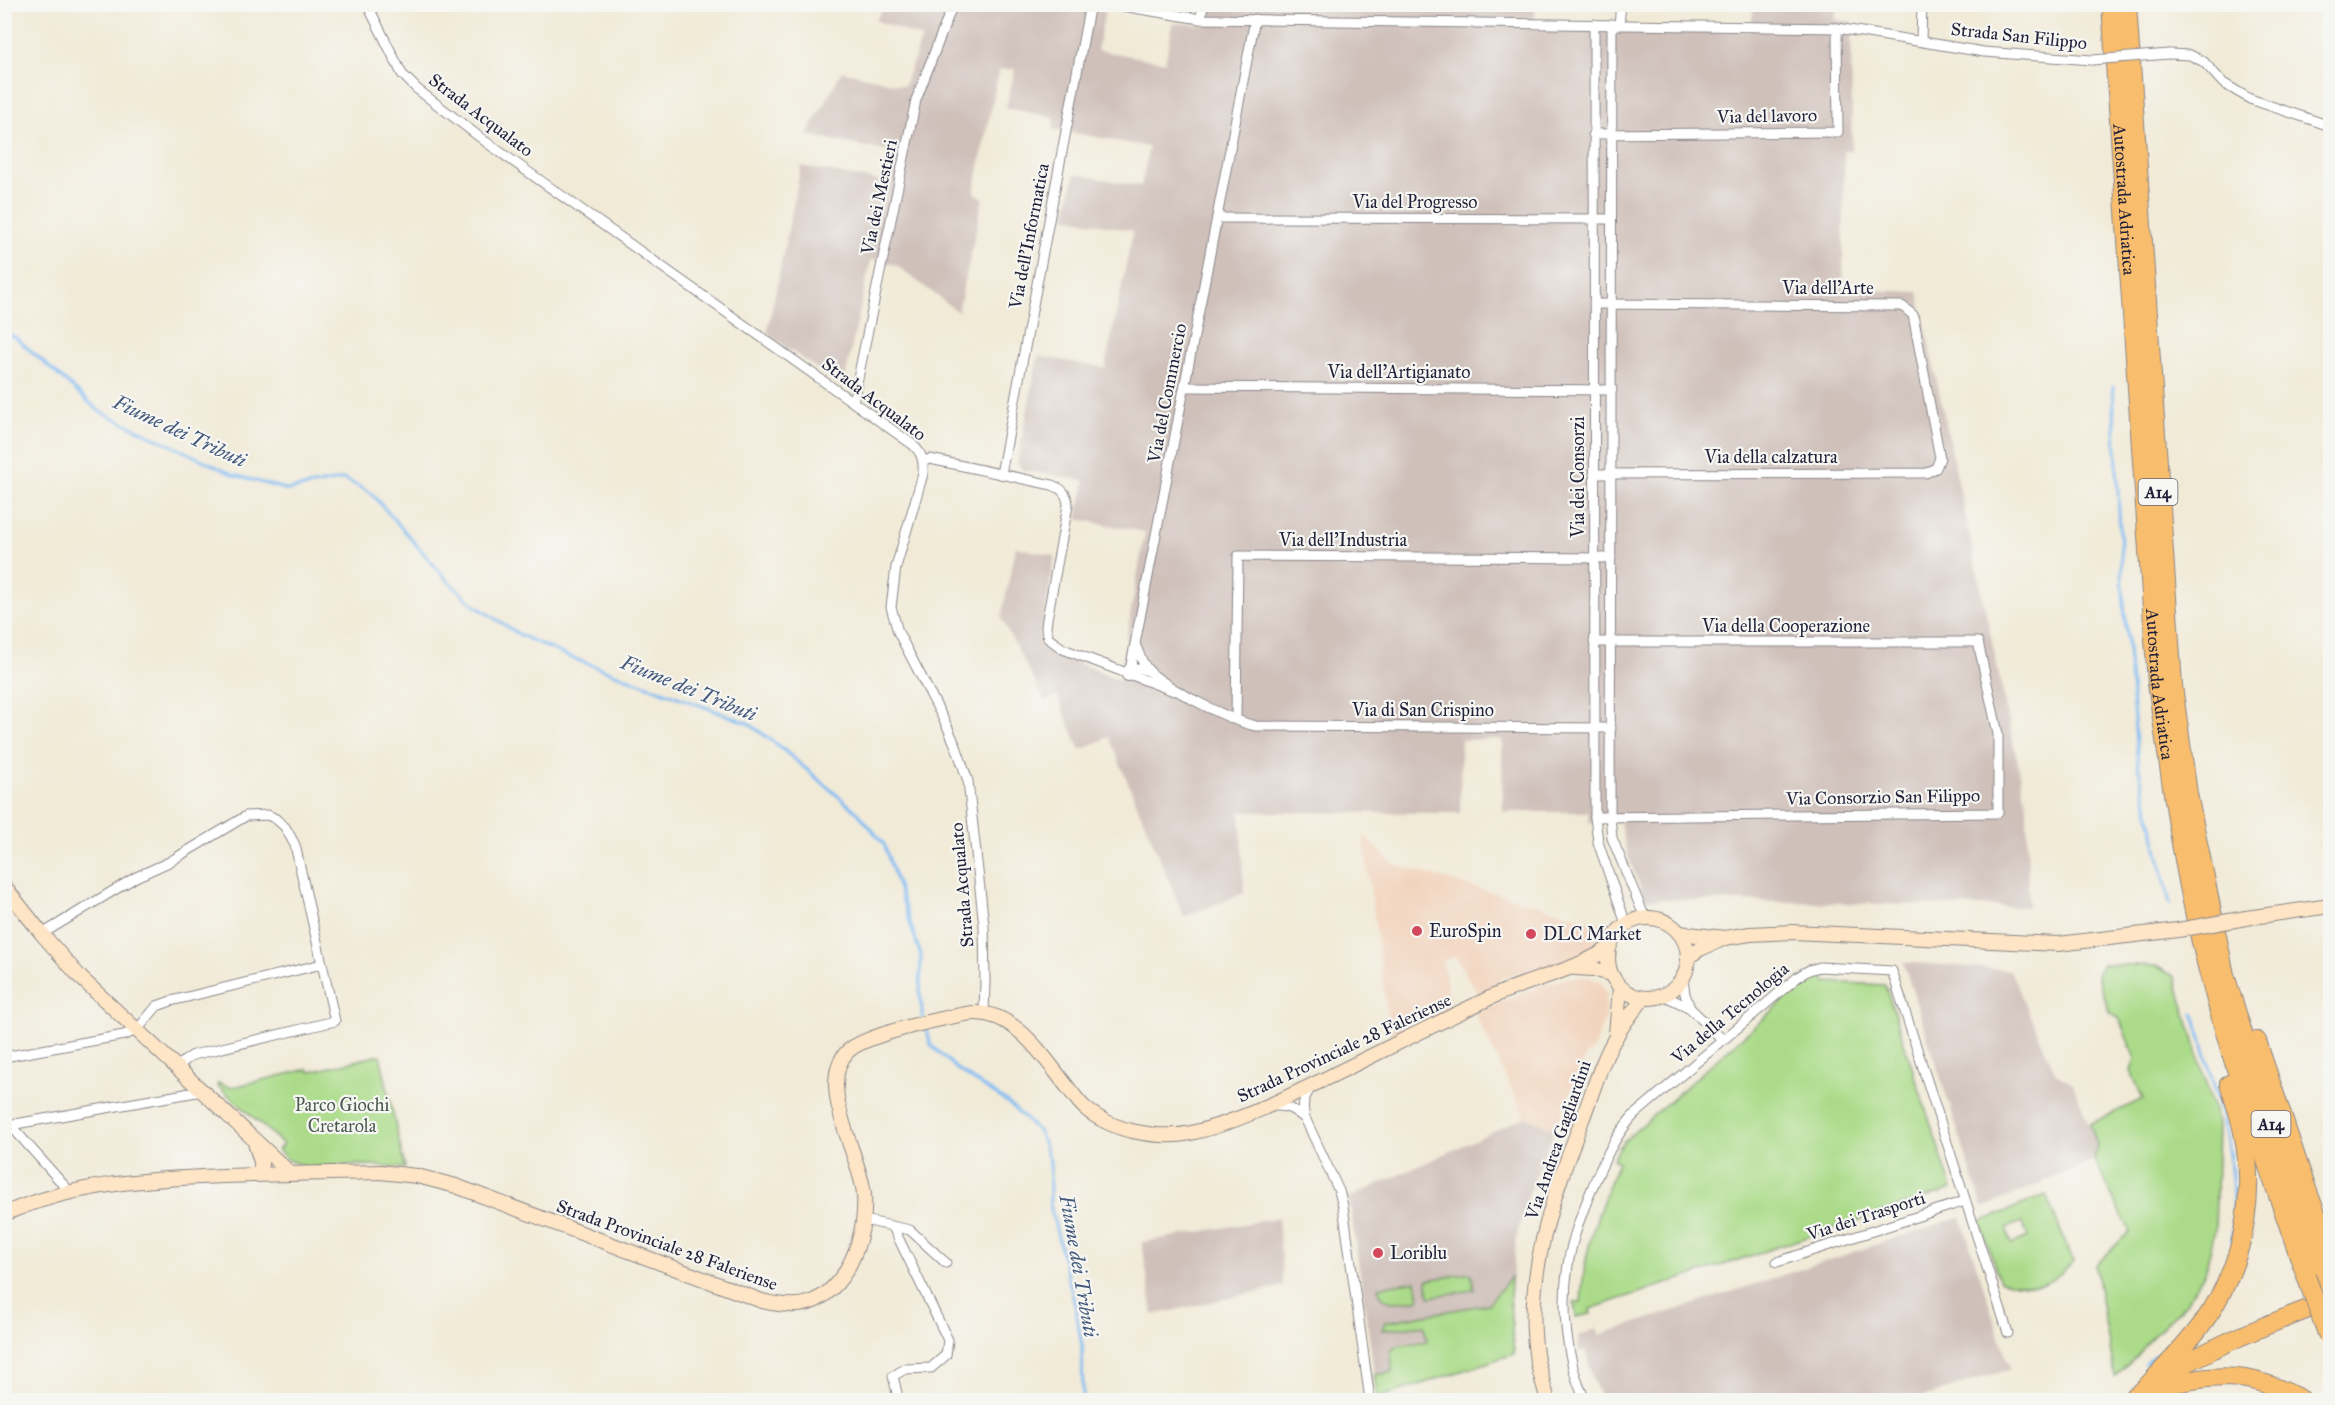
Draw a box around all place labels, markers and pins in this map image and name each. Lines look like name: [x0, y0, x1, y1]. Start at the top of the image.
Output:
place label: EuroSpin: [1429, 920, 1502, 942]
place label: DLC Market: [1543, 923, 1642, 945]
marker: EuroSpin: [1410, 924, 1424, 938]
marker: DLC Market: [1524, 927, 1538, 941]
place label: Loriblu: [1390, 1242, 1448, 1264]
marker: Loriblu: [1371, 1246, 1385, 1260]

